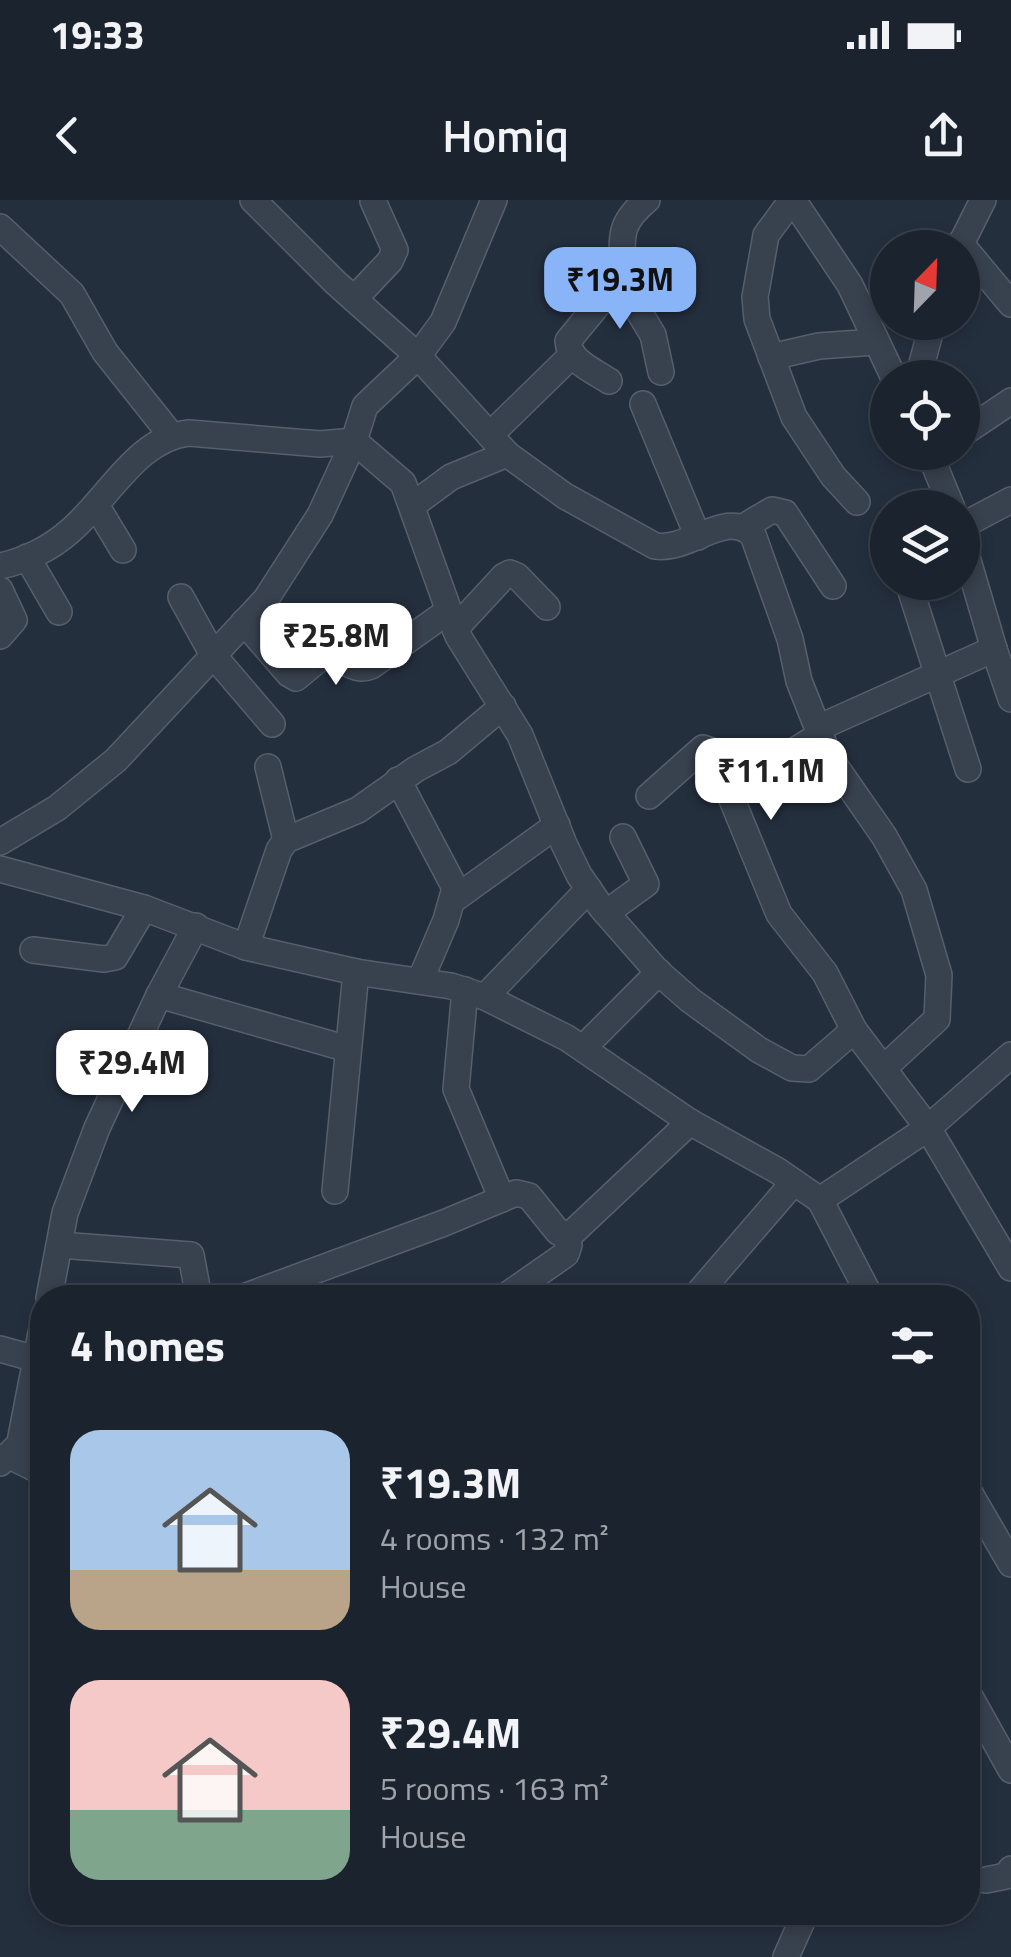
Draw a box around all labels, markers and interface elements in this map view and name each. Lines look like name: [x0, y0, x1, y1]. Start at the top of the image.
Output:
text: 19:33: [50, 6, 145, 64]
text: Homiq: [442, 101, 569, 169]
icon: back: [40, 108, 95, 163]
icon: share: [916, 108, 971, 163]
north arrow: [870, 230, 980, 340]
map controls: [870, 230, 980, 600]
pin: ₹19.3M: [539, 247, 701, 332]
text: ₹19.3M: [566, 255, 674, 303]
button: locate: [870, 360, 980, 470]
button: layers: [870, 490, 980, 600]
pin: ₹25.8M: [255, 603, 417, 688]
text: ₹25.8M: [282, 611, 390, 659]
pin: ₹11.1M: [690, 738, 852, 823]
text: ₹11.1M: [717, 746, 825, 794]
pin: ₹29.4M: [51, 1030, 213, 1115]
text: ₹29.4M: [78, 1038, 186, 1086]
text: 4 homes: [70, 1313, 225, 1377]
icon: filters: [885, 1318, 940, 1373]
text: ₹19.3M: [380, 1450, 521, 1514]
icon: home: [150, 1470, 270, 1590]
text: 4 rooms · 132 m²: [380, 1514, 609, 1562]
text: House: [380, 1562, 466, 1610]
text: ₹29.4M: [380, 1700, 521, 1764]
icon: home: [150, 1720, 270, 1840]
text: 5 rooms · 163 m²: [380, 1764, 609, 1812]
text: House: [380, 1812, 466, 1860]

